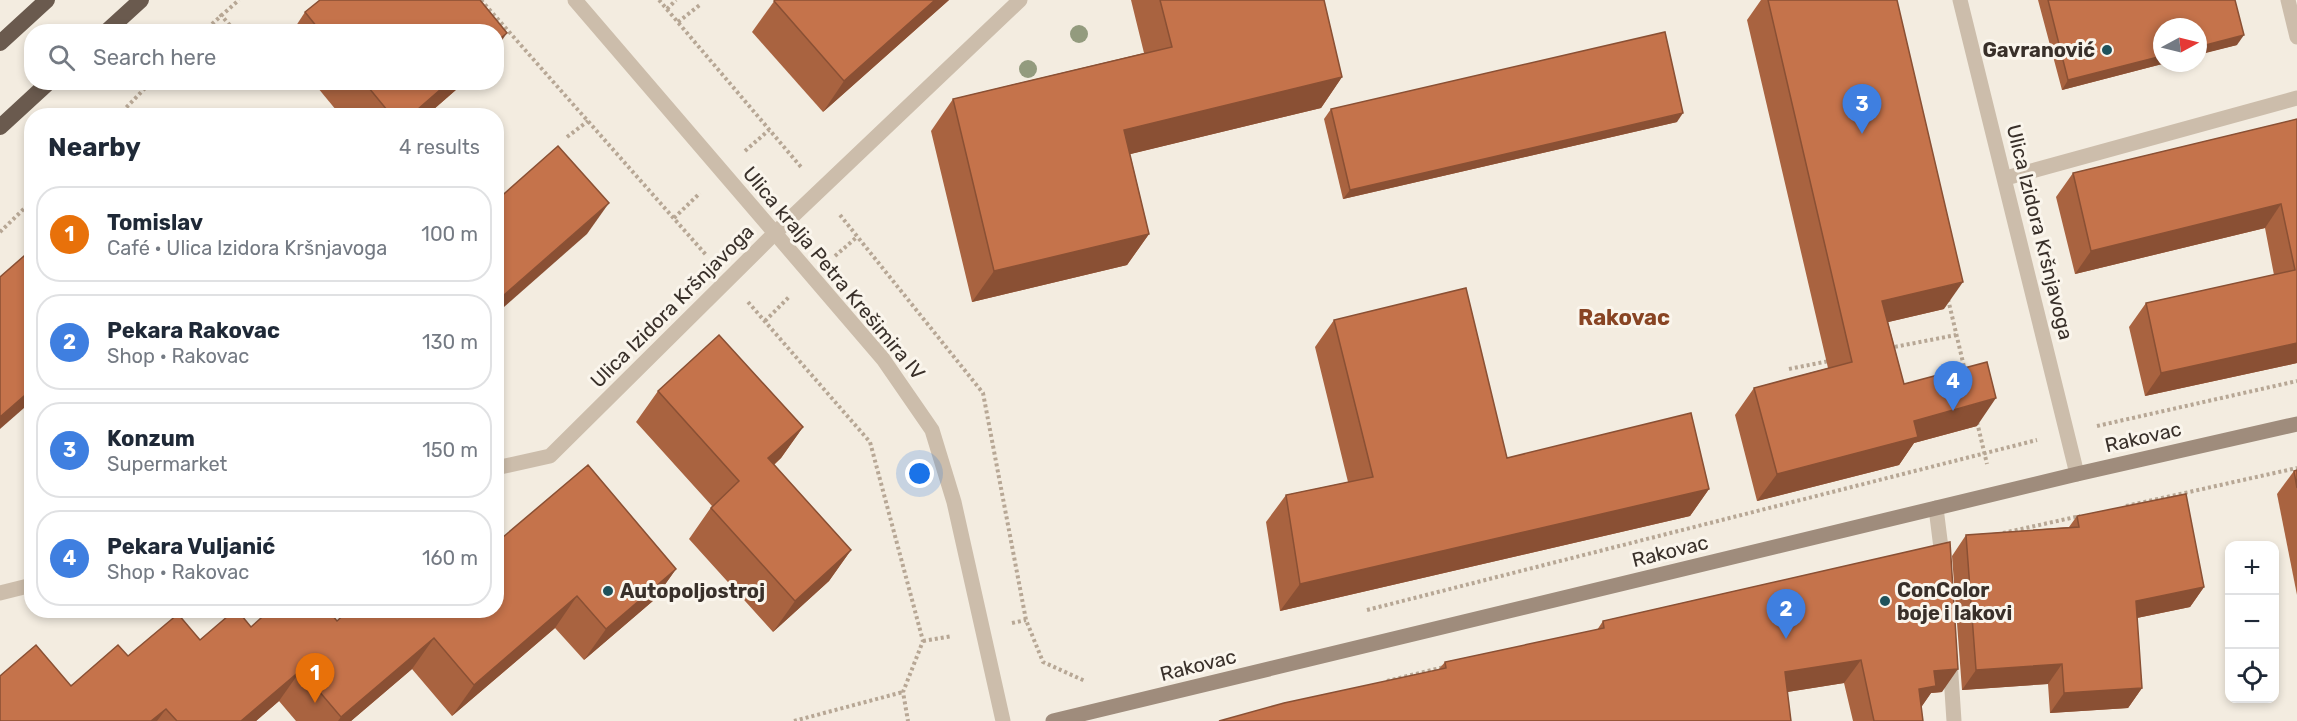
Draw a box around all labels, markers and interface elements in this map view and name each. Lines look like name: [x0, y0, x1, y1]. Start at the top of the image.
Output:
north arrow: [2153, 18, 2207, 72]
search box: [24, 24, 504, 90]
place label: Gavranović: [1982, 38, 2095, 62]
icon: search: [45, 41, 78, 74]
marker: Gavranović: [2100, 43, 2114, 57]
text: Search here: [93, 44, 216, 71]
pin: 3: [1842, 84, 1882, 134]
street label: Ulica Izidora Kršnjavoga: [2002, 122, 2078, 342]
text: Nearby: [48, 132, 141, 163]
text: 4 results: [399, 135, 480, 159]
street label: Ulica kralja Petra Krešimira IV: [738, 162, 930, 384]
text: Tomislav: [107, 209, 203, 236]
street label: Ulica Izidora Kršnjavoga: [585, 219, 759, 393]
text: 1: [65, 222, 74, 246]
text: 100 m: [421, 222, 478, 246]
text: Café · Ulica Izidora Kršnjavoga: [107, 236, 387, 260]
district label: Rakovac: [1578, 304, 1670, 331]
text: Pekara Rakovac: [107, 317, 280, 344]
text: 2: [63, 330, 76, 354]
text: 130 m: [422, 330, 478, 354]
text: Shop · Rakovac: [107, 344, 249, 368]
pin: 4: [1934, 362, 1972, 411]
street label: Rakovac: [2102, 417, 2184, 457]
text: Konzum: [107, 425, 195, 452]
text: 3: [63, 438, 76, 462]
text: 150 m: [422, 438, 478, 462]
text: Supermarket: [107, 452, 227, 476]
your location: [905, 459, 934, 488]
street label: Rakovac: [1629, 530, 1711, 572]
text: Pekara Vuljanić: [107, 533, 275, 560]
map controls: [2225, 541, 2279, 703]
button: +: [2225, 541, 2279, 595]
text: 4: [63, 546, 76, 570]
text: 160 m: [422, 546, 478, 570]
text: Shop · Rakovac: [107, 560, 249, 584]
place label: ConColor boje i lakovi: [1897, 578, 2012, 625]
place label: Autopoljostroj: [620, 579, 765, 603]
marker: Autopoljostroj: [601, 584, 615, 598]
pin: 2: [1766, 590, 1806, 639]
marker: ConColor boje i lakovi: [1878, 594, 1892, 608]
button: −: [2225, 595, 2279, 649]
street label: Rakovac: [1157, 644, 1239, 686]
button: locate: [2225, 649, 2279, 703]
pin: 1: [296, 654, 334, 703]

